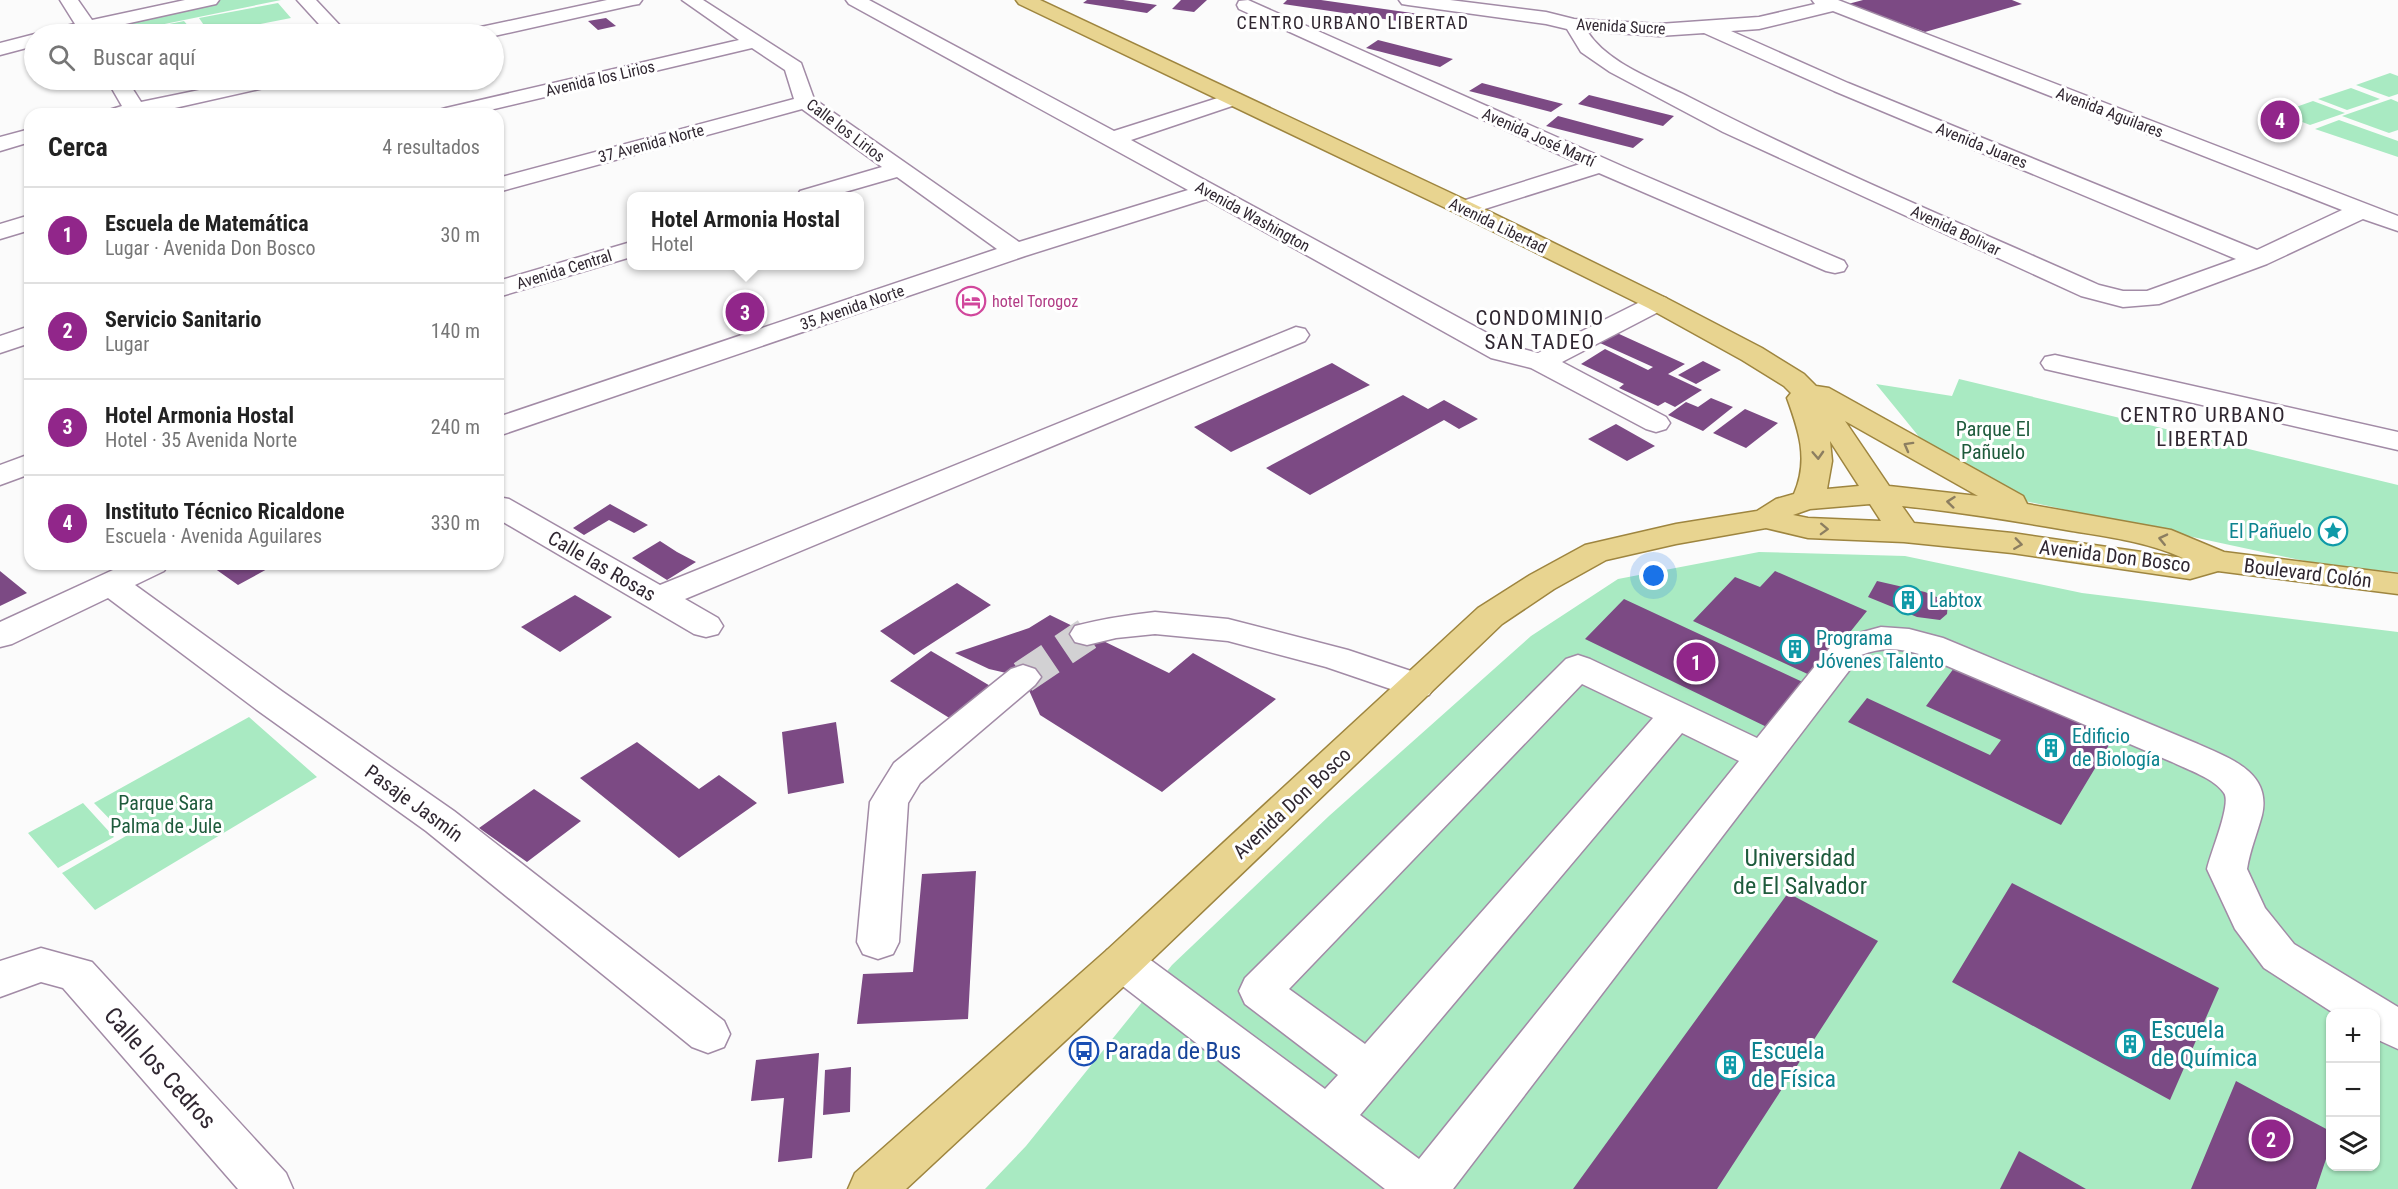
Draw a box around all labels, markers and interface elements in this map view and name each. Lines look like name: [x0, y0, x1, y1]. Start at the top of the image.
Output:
district label: CENTRO URBANO LIBERTAD: [1237, 12, 1469, 33]
street label: Avenida Sucre: [1576, 15, 1666, 38]
search box: [24, 24, 504, 90]
icon: search: [45, 41, 78, 74]
text: Buscar aquí: [93, 45, 196, 70]
street label: Avenida los Lirios: [544, 57, 657, 100]
street label: Avenida Aguilares: [2054, 83, 2166, 142]
street label: Calle los Lirios: [803, 95, 889, 166]
pin: 4: [2260, 98, 2300, 142]
street label: Avenida José Martí: [1479, 104, 1599, 171]
street label: Avenida Juares: [1934, 119, 2030, 172]
street label: 37 Avenida Norte: [596, 120, 706, 167]
text: Cerca: [48, 132, 108, 162]
text: 4 resultados: [382, 135, 480, 159]
street label: Avenida Washington: [1192, 177, 1313, 256]
popup: [627, 192, 864, 270]
street label: Avenida Libertad: [1446, 194, 1550, 257]
street label: Avenida Bolivar: [1908, 201, 2004, 260]
text: Hotel Armonia Hostal: [651, 207, 840, 232]
text: Escuela de Matemática: [105, 211, 309, 236]
text: 1: [62, 223, 73, 247]
text: 30 m: [441, 223, 480, 247]
text: Hotel: [651, 232, 693, 256]
text: Lugar · Avenida Don Bosco: [105, 236, 316, 260]
street label: Avenida Central: [514, 246, 614, 293]
street label: 35 Avenida Norte: [798, 281, 907, 334]
hotel icon: hotel Torogoz: [955, 285, 987, 317]
pin: 3: [726, 290, 764, 334]
place label: hotel Torogoz: [992, 292, 1078, 311]
district label: CONDOMINIO SAN TADEO: [1475, 306, 1605, 354]
text: Servicio Sanitario: [105, 307, 261, 332]
text: 2: [62, 319, 73, 343]
text: 140 m: [431, 319, 480, 343]
text: Lugar: [105, 332, 149, 356]
text: Hotel Armonia Hostal: [105, 403, 294, 428]
district label: CENTRO URBANO LIBERTAD: [2120, 403, 2286, 451]
text: 3: [62, 415, 73, 439]
text: 240 m: [431, 415, 480, 439]
park label: Parque El Pañuelo: [1956, 417, 2030, 464]
text: Hotel · 35 Avenida Norte: [105, 428, 297, 452]
one-way arrow: [1903, 442, 1914, 453]
one-way arrow: [1811, 451, 1824, 460]
one-way arrow: [1946, 496, 1955, 509]
text: Instituto Técnico Ricaldone: [105, 499, 345, 524]
text: 4: [62, 511, 73, 535]
text: 330 m: [431, 511, 480, 535]
place icon: El Pañuelo: [2317, 515, 2349, 547]
place label: El Pañuelo: [2229, 519, 2312, 543]
one-way arrow: [1819, 523, 1828, 536]
text: Escuela · Avenida Aguilares: [105, 524, 322, 548]
street label: Calle las Rosas: [544, 526, 660, 606]
one-way arrow: [2158, 534, 2168, 547]
street label: Avenida Don Bosco: [2038, 535, 2192, 577]
one-way arrow: [2014, 538, 2023, 550]
street label: Boulevard Colón: [2243, 553, 2373, 593]
your location: [1639, 561, 1668, 590]
building icon: Labtox: [1892, 584, 1924, 616]
place label: Labtox: [1929, 588, 1983, 612]
place label: Programa Jóvenes Talento: [1816, 626, 1944, 673]
building icon: Programa Jóvenes Talento: [1779, 633, 1811, 665]
pin: 1: [1676, 640, 1716, 684]
place label: Edificio de Biología: [2072, 724, 2160, 771]
building icon: Edificio de Biología: [2035, 732, 2067, 764]
street label: Avenida Don Bosco: [1228, 742, 1356, 864]
street label: Pasaje Jasmín: [360, 759, 468, 847]
park label: Parque Sara Palma de Jule: [110, 791, 222, 838]
park label: Universidad de El Salvador: [1733, 844, 1867, 900]
street label: Calle los Cedros: [98, 1002, 222, 1134]
map controls: [2326, 1009, 2380, 1171]
button: +: [2326, 1009, 2380, 1063]
place label: Escuela de Química: [2151, 1016, 2258, 1072]
building icon: Escuela de Química: [2114, 1028, 2146, 1060]
bus stop icon: Parada de Bus: [1068, 1035, 1100, 1067]
place label: Parada de Bus: [1105, 1037, 1241, 1065]
place label: Escuela de Física: [1751, 1037, 1836, 1093]
building icon: Escuela de Física: [1714, 1049, 1746, 1081]
button: −: [2326, 1063, 2380, 1117]
pin: 2: [2252, 1116, 2290, 1162]
button: layers: [2326, 1117, 2380, 1171]

